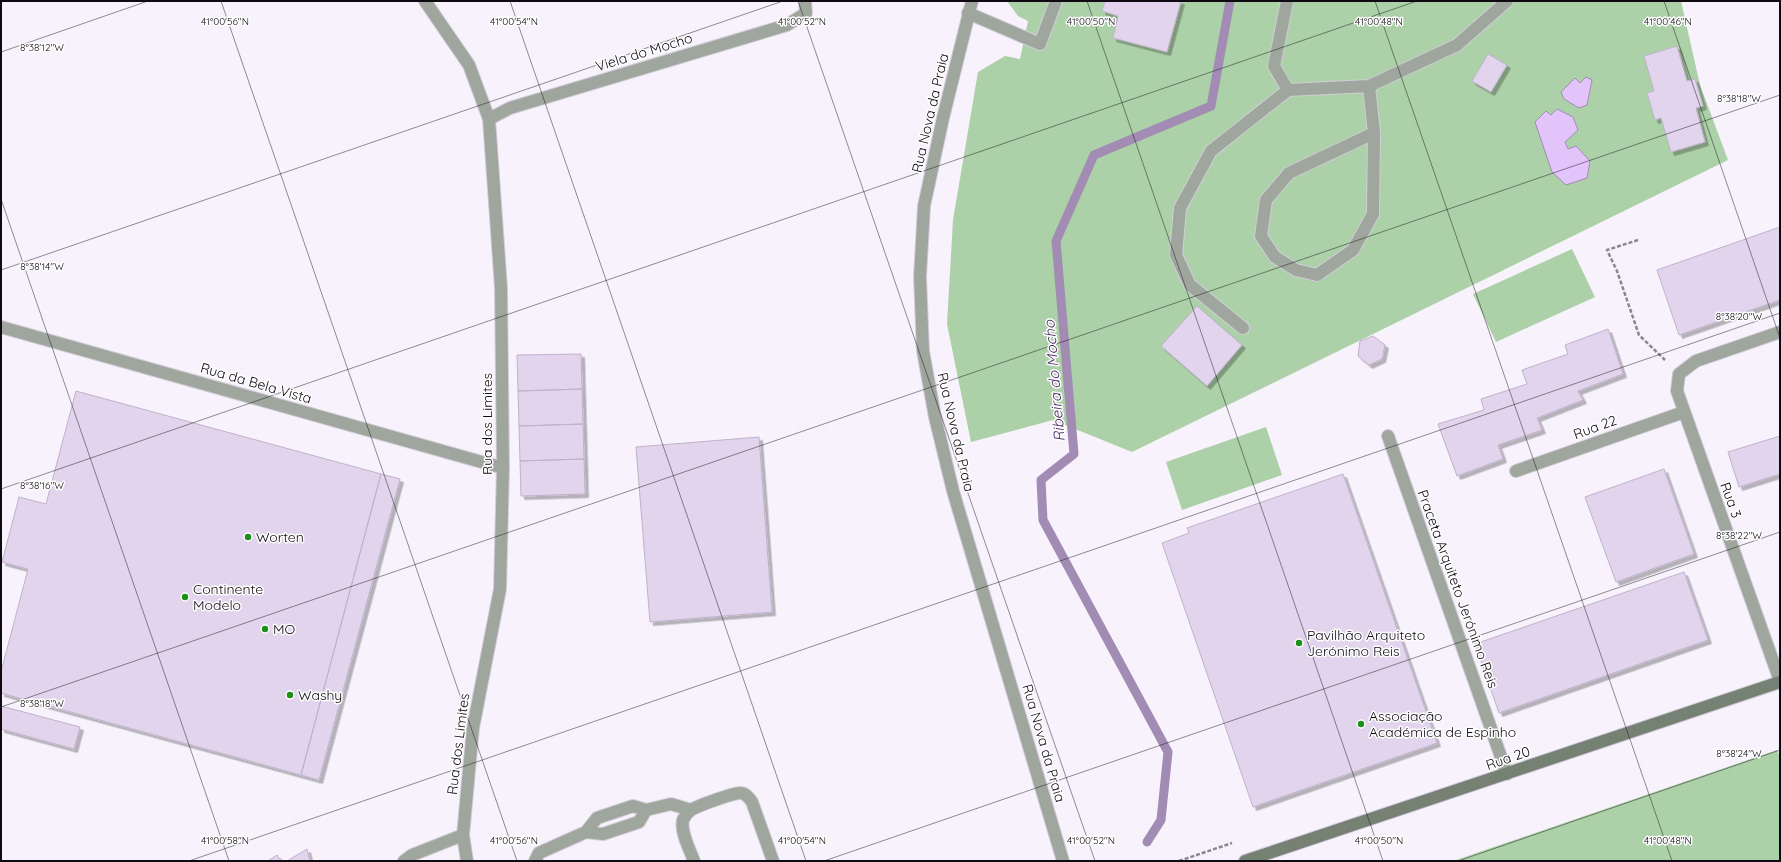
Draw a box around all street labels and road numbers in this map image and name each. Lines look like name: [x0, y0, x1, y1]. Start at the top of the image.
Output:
street label: Viela do Mocho: [593, 29, 695, 75]
street label: Rua Nova da Praia: [907, 51, 953, 175]
street label: Rua da Bela Vista: [198, 359, 314, 407]
street label: Rua Nova da Praia: [933, 370, 979, 494]
street label: Rua dos Limites: [478, 373, 496, 475]
street label: Rua 22: [1571, 411, 1619, 443]
street label: Rua 3: [1716, 480, 1746, 520]
street label: Praceta Arquiteto Jerónimo Reis: [1414, 487, 1502, 691]
street label: Rua Nova da Praia: [1019, 682, 1069, 804]
street label: Rua dos Limites: [443, 692, 473, 796]
street label: Rua 20: [1484, 742, 1532, 774]

